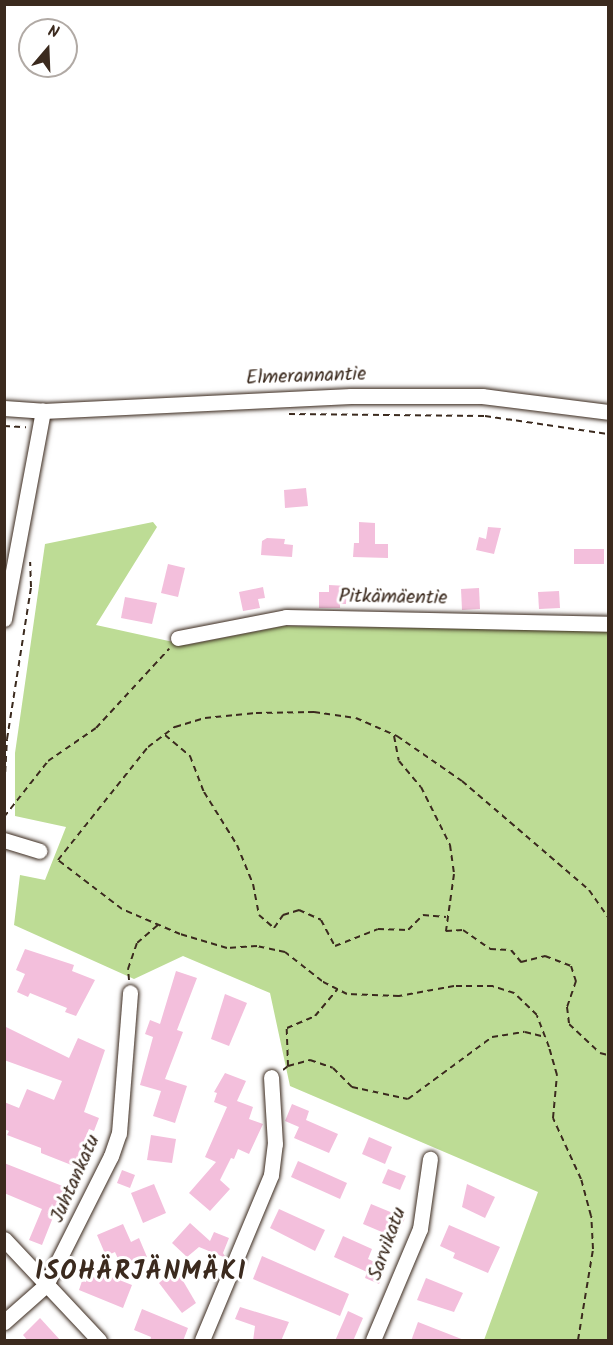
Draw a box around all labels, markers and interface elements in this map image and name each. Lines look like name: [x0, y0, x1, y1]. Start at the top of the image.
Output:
north arrow: [18, 18, 78, 78]
text: N: [45, 19, 62, 46]
street label: Elmerannantie: [245, 363, 367, 391]
street label: Pitkämäentie: [338, 585, 448, 611]
street label: Juhtankatu: [46, 1131, 106, 1227]
street label: Sarvikatu: [364, 1204, 412, 1284]
district label: ISOHÄRJÄNMÄKI: [35, 1257, 247, 1289]

